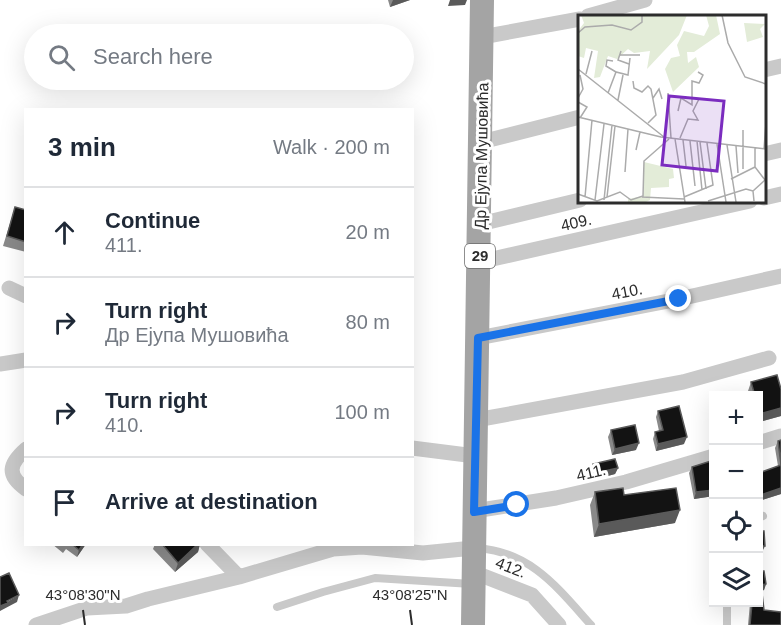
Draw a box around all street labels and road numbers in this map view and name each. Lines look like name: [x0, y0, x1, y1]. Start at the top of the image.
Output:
street label: Др Ејупа Мушовића: [472, 82, 491, 230]
street label: 409.: [559, 211, 593, 234]
road number: 29: [465, 244, 495, 268]
street label: 410.: [610, 280, 644, 303]
street label: 411.: [575, 461, 608, 484]
street label: 412.: [493, 554, 528, 581]

